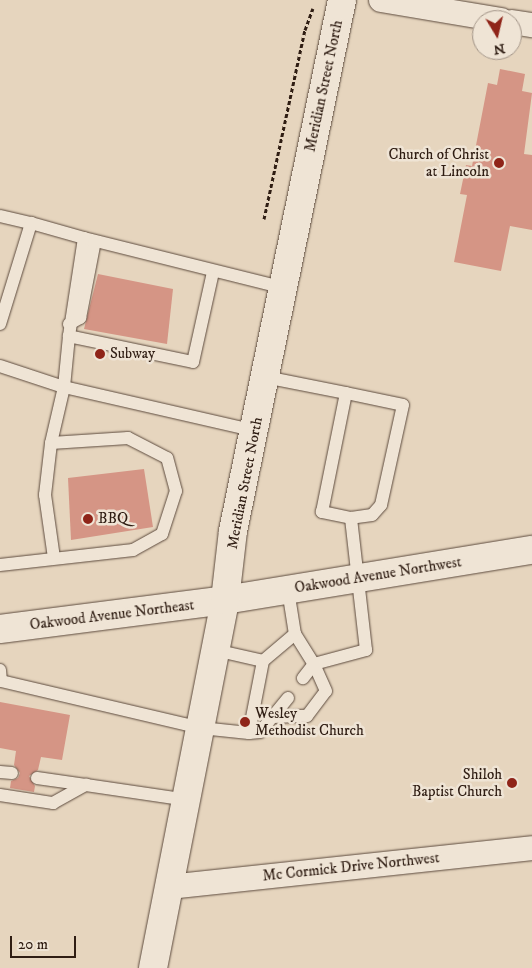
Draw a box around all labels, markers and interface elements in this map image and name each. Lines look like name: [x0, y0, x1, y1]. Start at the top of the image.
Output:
north arrow: [472, 10, 522, 60]
street label: Meridian Street North: [301, 19, 347, 153]
text: N: [492, 39, 506, 59]
place label: Church of Christ at Lincoln: [389, 145, 489, 180]
marker: Church of Christ at Lincoln: [493, 157, 505, 169]
place label: Subway: [110, 345, 155, 363]
marker: Subway: [94, 348, 106, 360]
street label: Meridian Street North: [223, 415, 267, 551]
place label: BBQ: [98, 510, 128, 528]
marker: BBQ: [82, 513, 94, 525]
street label: Oakwood Avenue Northwest: [293, 553, 463, 597]
street label: Oakwood Avenue Northeast: [29, 596, 195, 634]
place label: Wesley Methodist Church: [255, 704, 364, 739]
marker: Wesley Methodist Church: [239, 716, 251, 728]
place label: Shiloh Baptist Church: [412, 765, 502, 800]
marker: Shiloh Baptist Church: [506, 777, 518, 789]
street label: Mc Cormick Drive Northwest: [262, 849, 440, 885]
scale bar: [12, 926, 79, 958]
text: 20 m: [18, 935, 48, 954]

